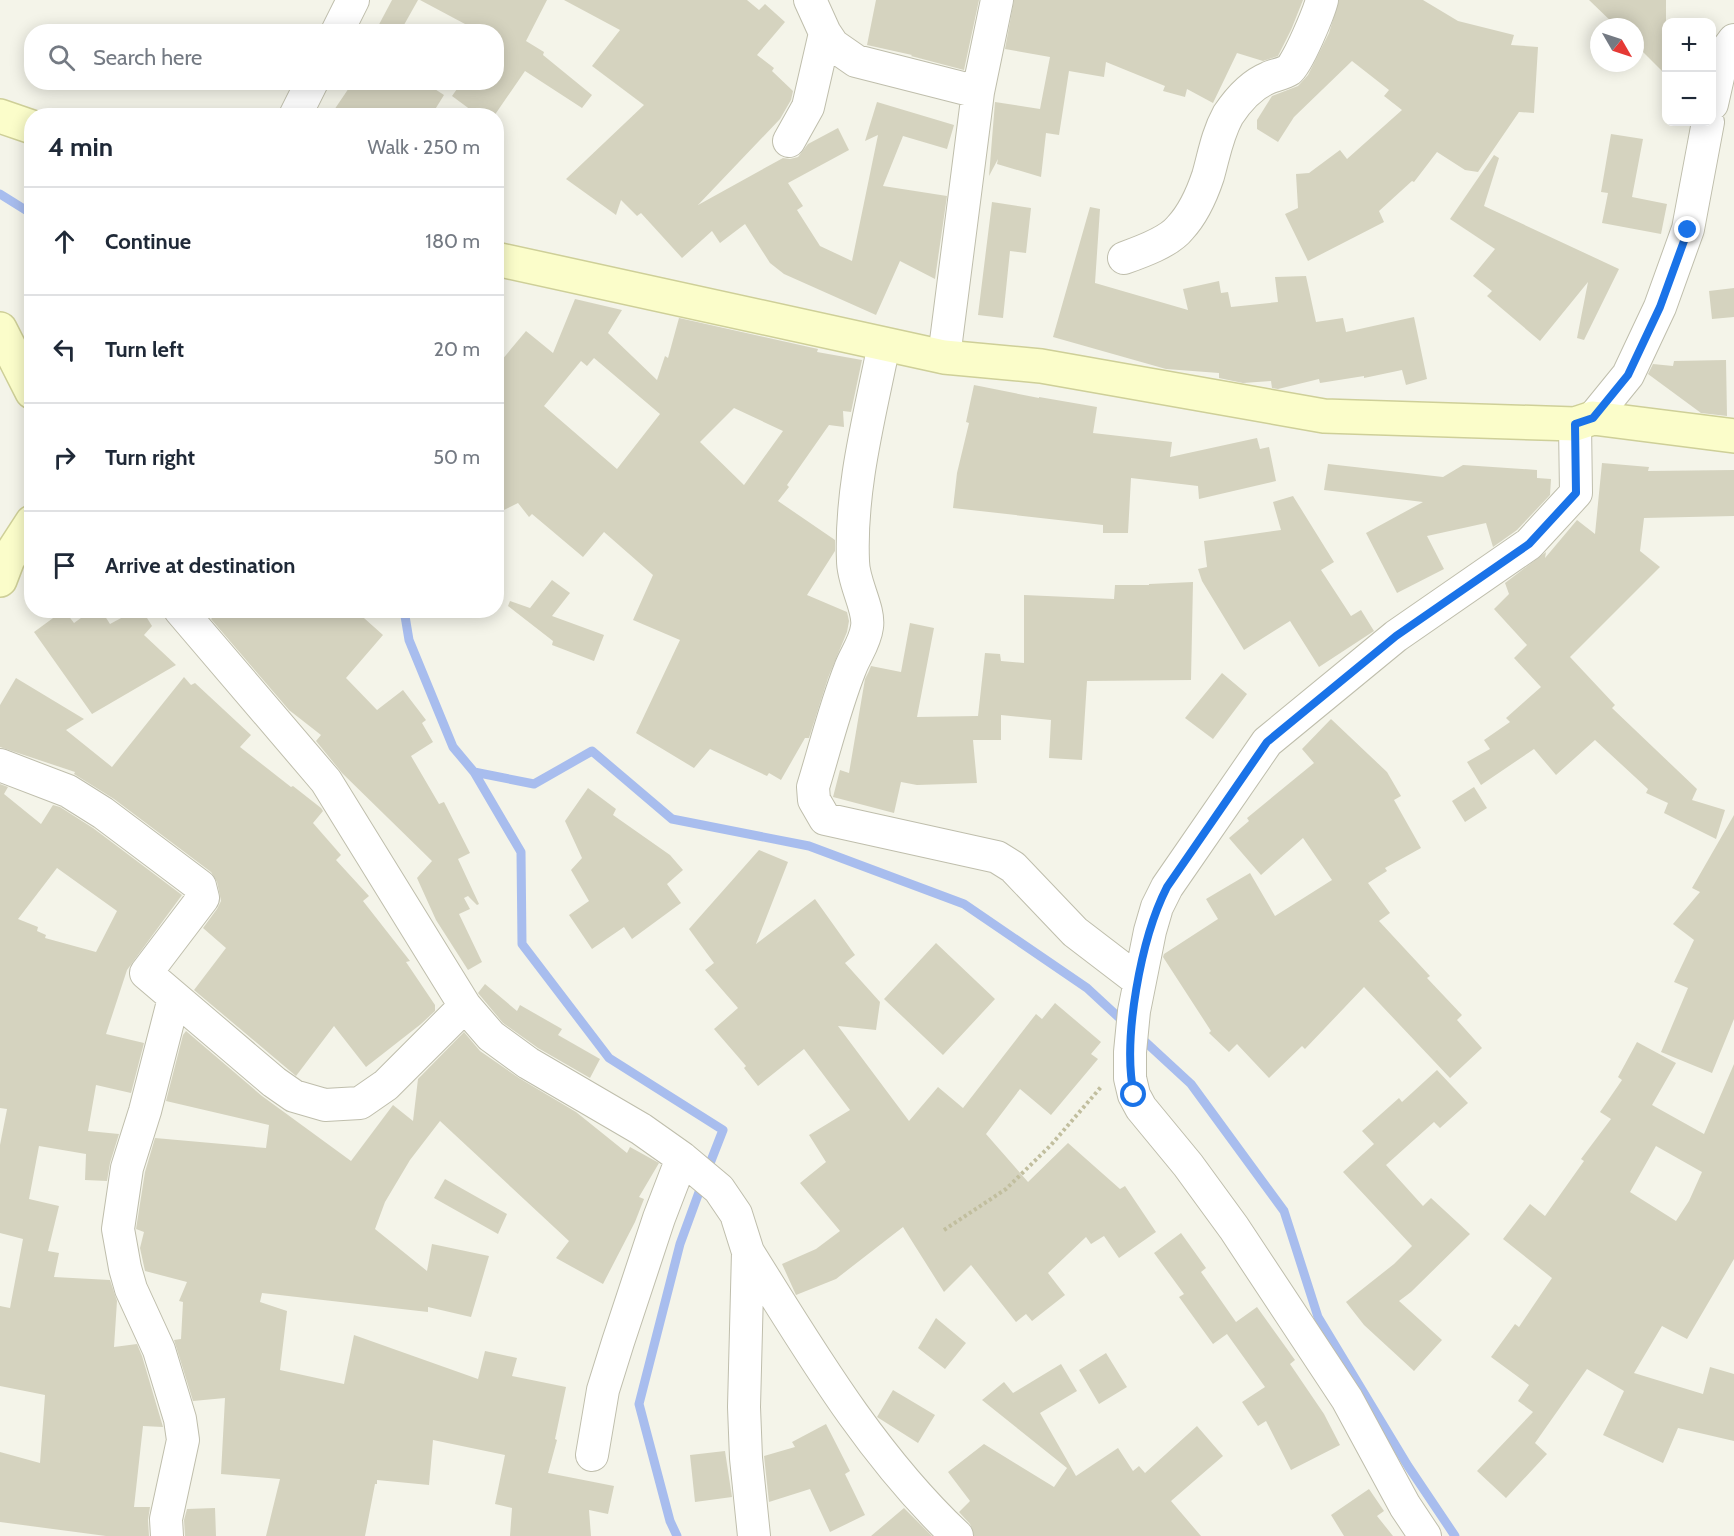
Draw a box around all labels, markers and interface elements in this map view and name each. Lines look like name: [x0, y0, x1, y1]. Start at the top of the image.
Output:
north arrow: [1590, 18, 1644, 72]
map controls: [1662, 18, 1716, 126]
button: +: [1662, 18, 1716, 72]
search box: [24, 24, 504, 90]
icon: search: [45, 41, 78, 74]
text: Search here: [93, 44, 202, 71]
button: −: [1662, 72, 1716, 126]
text: 4 min: [48, 131, 113, 163]
text: Walk · 250 m: [368, 135, 480, 159]
route end: [1674, 216, 1700, 242]
icon: ahead: [48, 225, 81, 258]
text: Continue: [105, 228, 191, 255]
text: 180 m: [425, 229, 480, 253]
icon: left: [48, 333, 81, 366]
text: Turn left: [105, 336, 184, 363]
text: 20 m: [434, 337, 480, 361]
icon: right: [48, 441, 81, 474]
text: Turn right: [105, 444, 195, 471]
text: 50 m: [433, 445, 480, 469]
icon: arrive: [48, 549, 81, 582]
text: Arrive at destination: [105, 552, 295, 579]
route start: [1120, 1081, 1146, 1107]

